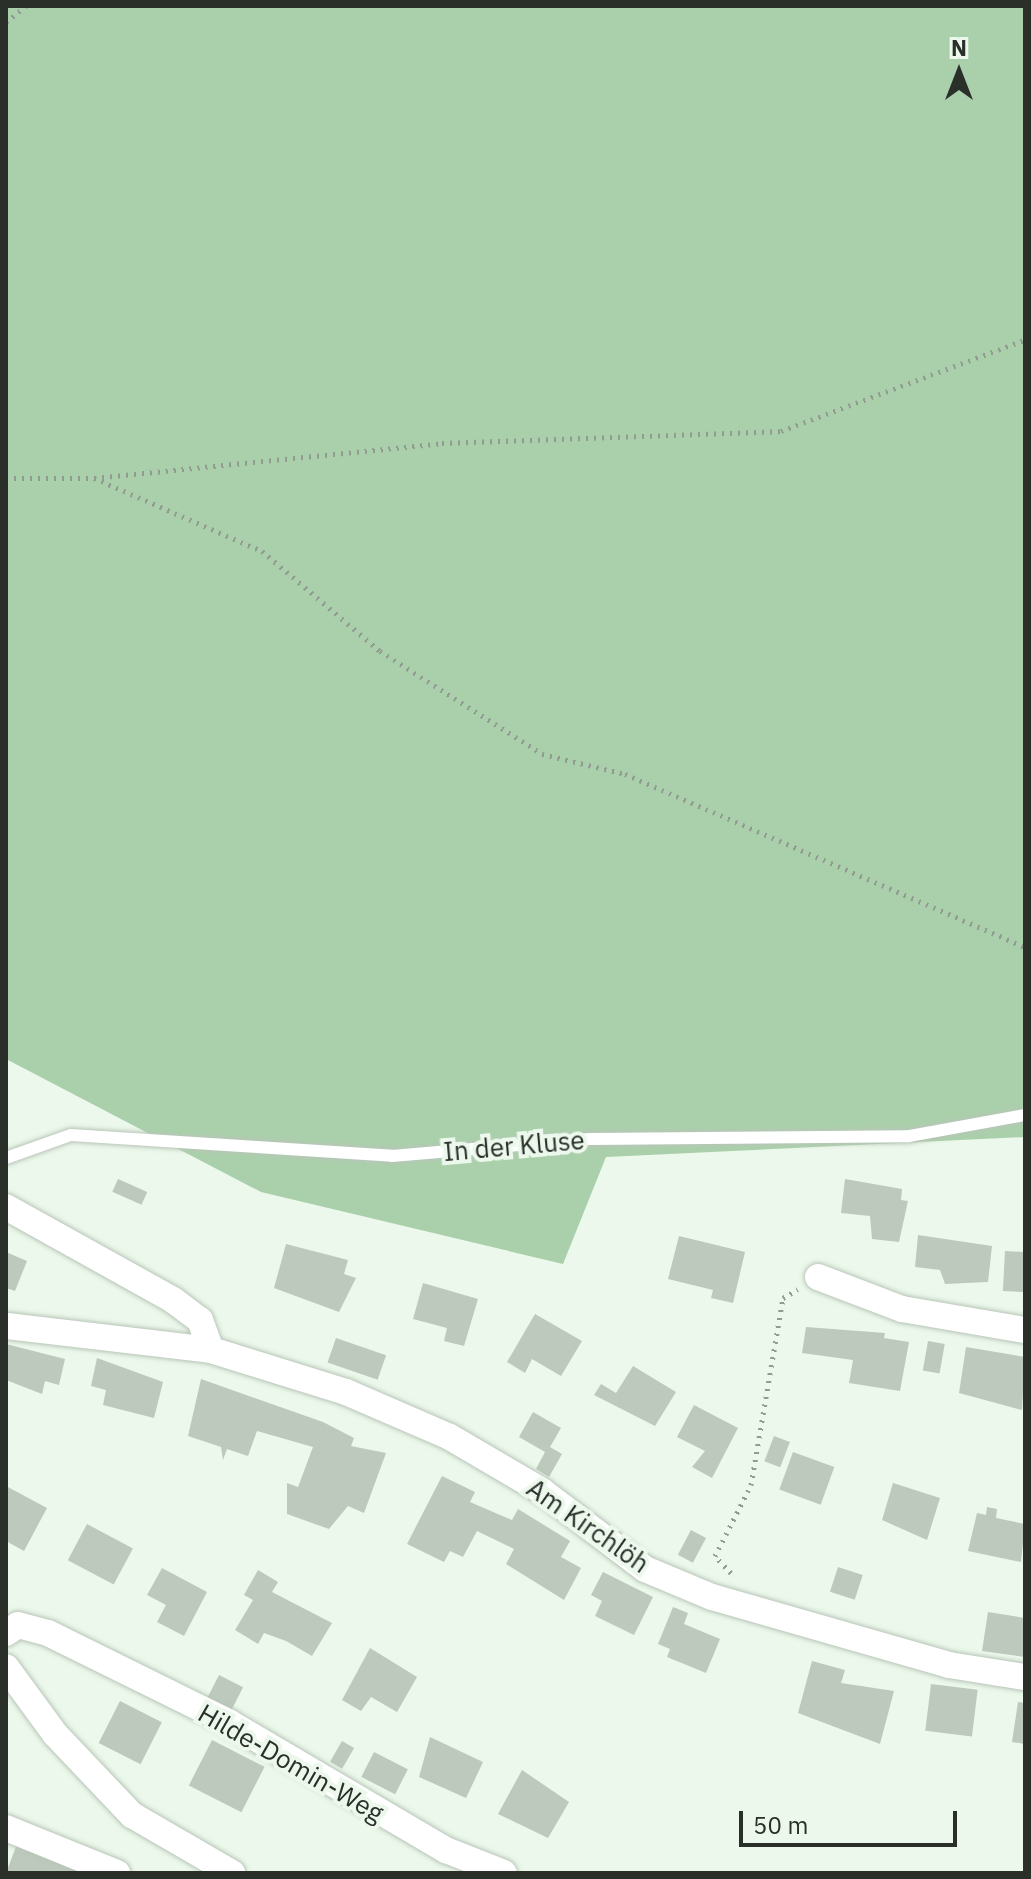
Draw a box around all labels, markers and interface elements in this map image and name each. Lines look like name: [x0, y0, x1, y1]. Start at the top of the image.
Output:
north arrow: [919, 32, 999, 112]
text: N: [951, 33, 967, 62]
street label: In der Kluse: [442, 1124, 586, 1168]
street label: Am Kirchlöh: [521, 1472, 655, 1580]
street label: Hilde-Domin-Weg: [193, 1697, 389, 1829]
scale bar: [743, 1795, 961, 1845]
text: 50 m: [753, 1809, 808, 1841]

